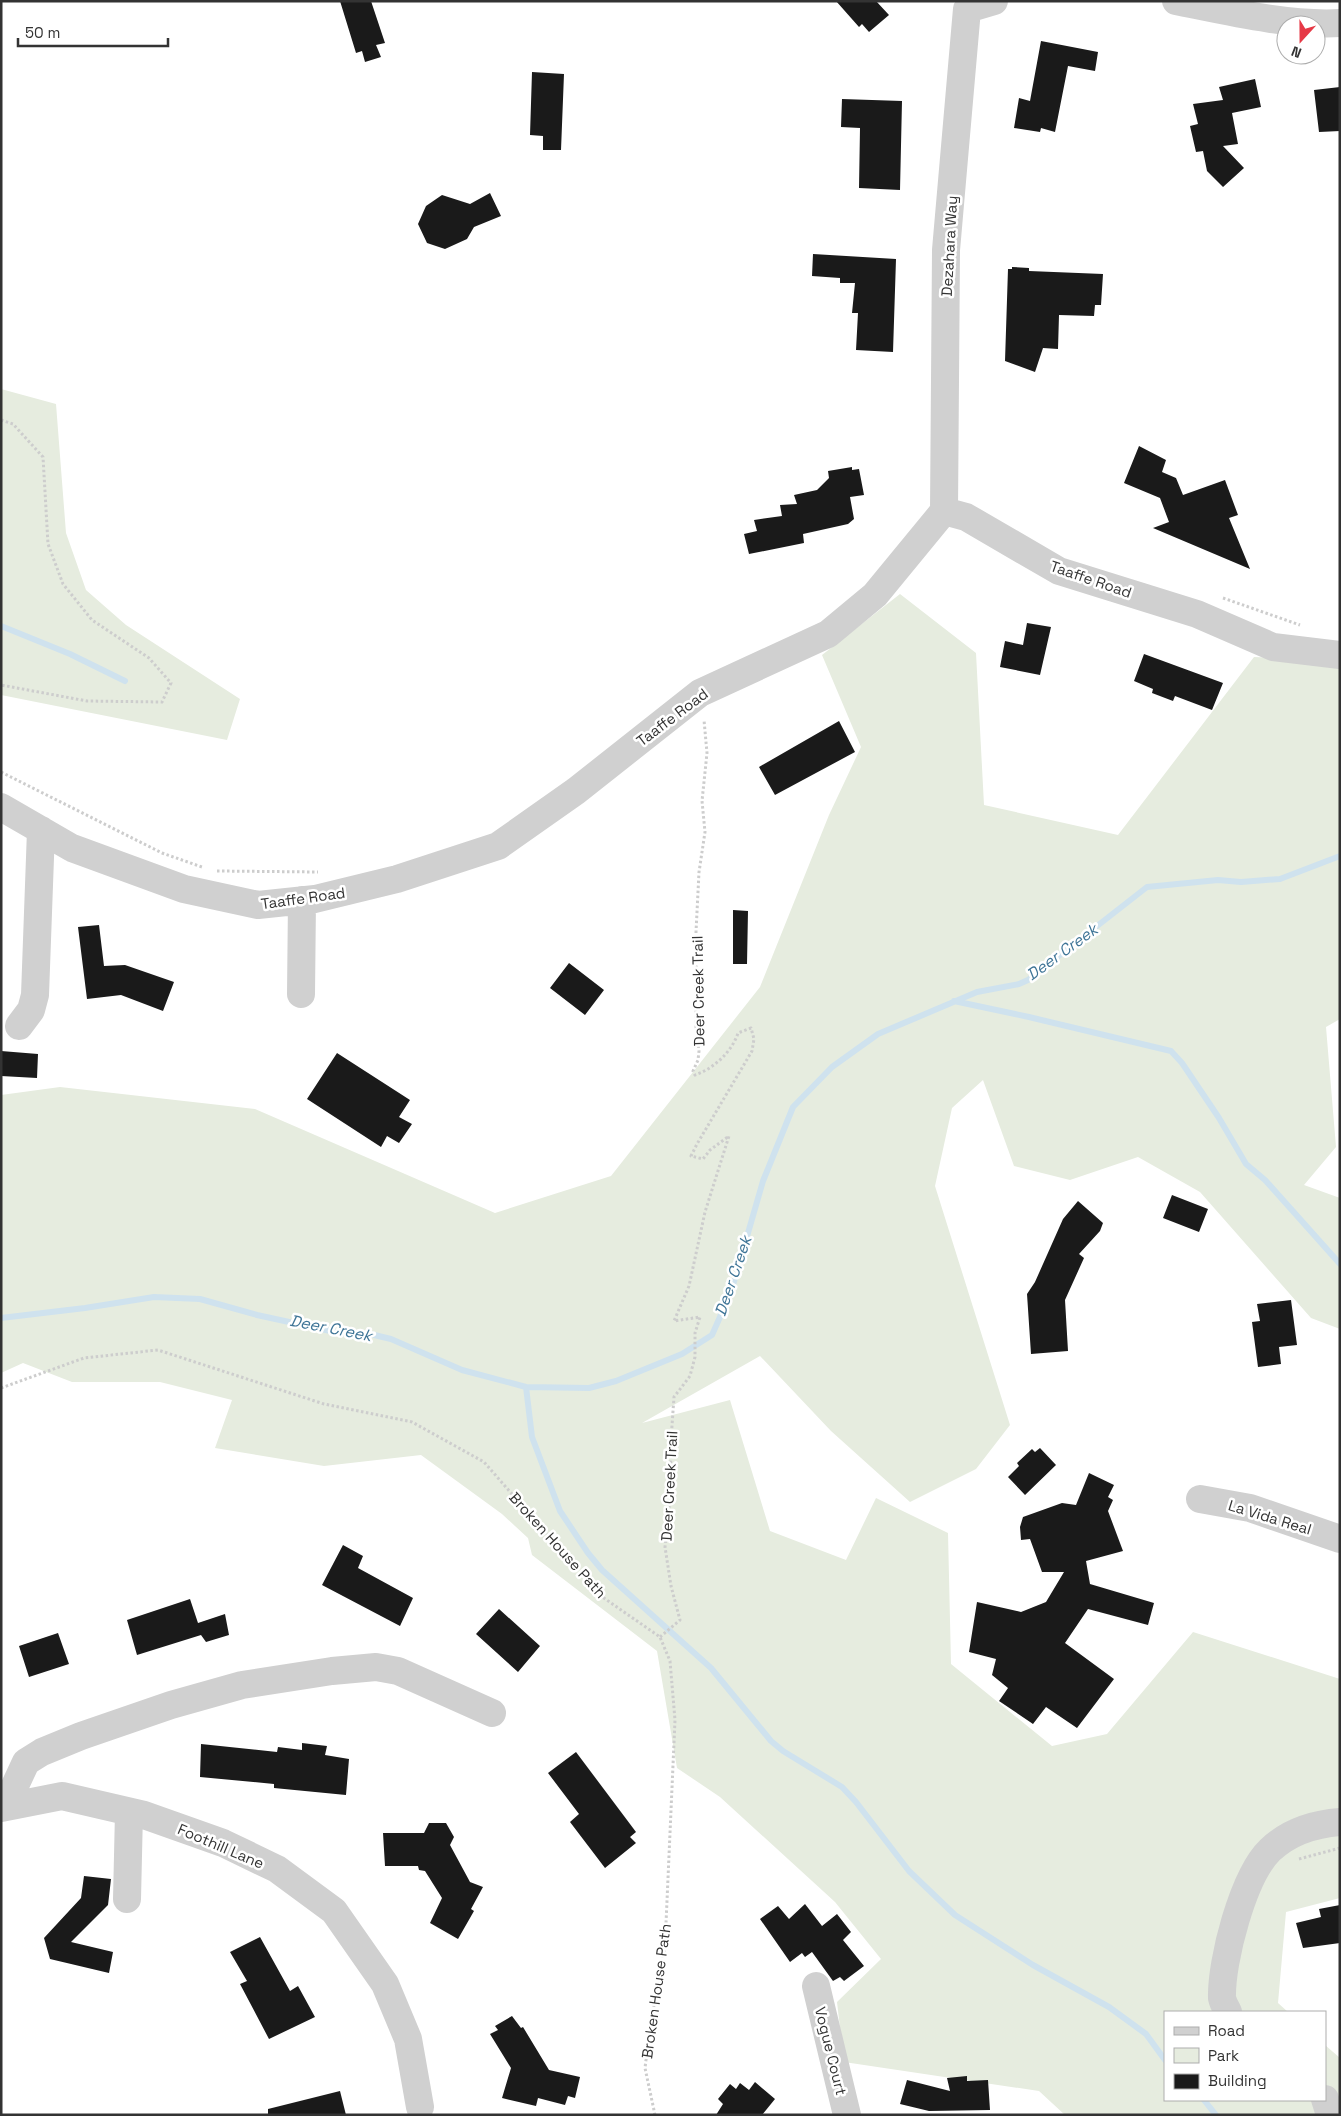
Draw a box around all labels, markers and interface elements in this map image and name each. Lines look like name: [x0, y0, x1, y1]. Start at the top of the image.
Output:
scale bar: [18, 15, 168, 47]
north arrow: [1276, 15, 1326, 65]
text: 50 m: [25, 23, 60, 42]
text: N: [1289, 42, 1304, 62]
street label: Dezahara Way: [937, 195, 961, 297]
street label: Taaffe Road: [1048, 556, 1134, 602]
street label: Taaffe Road: [632, 684, 712, 750]
street label: Taaffe Road: [260, 883, 346, 913]
water label: Deer Creek: [1022, 918, 1104, 985]
street label: Deer Creek Trail: [688, 936, 708, 1046]
water label: Deer Creek: [710, 1231, 757, 1319]
water label: Deer Creek: [288, 1310, 376, 1347]
street label: Deer Creek Trail: [657, 1430, 681, 1542]
street label: Broken House Path: [505, 1488, 611, 1602]
street label: La Vida Real: [1226, 1495, 1314, 1539]
street label: Foothill Lane: [175, 1819, 267, 1873]
street label: Broken House Path: [637, 1922, 675, 2060]
street label: Vogue Court: [811, 2005, 851, 2097]
legend: [1164, 2011, 1326, 2101]
text: Road: [1208, 2021, 1245, 2040]
text: Park: [1208, 2046, 1239, 2065]
text: Building: [1208, 2071, 1267, 2090]

